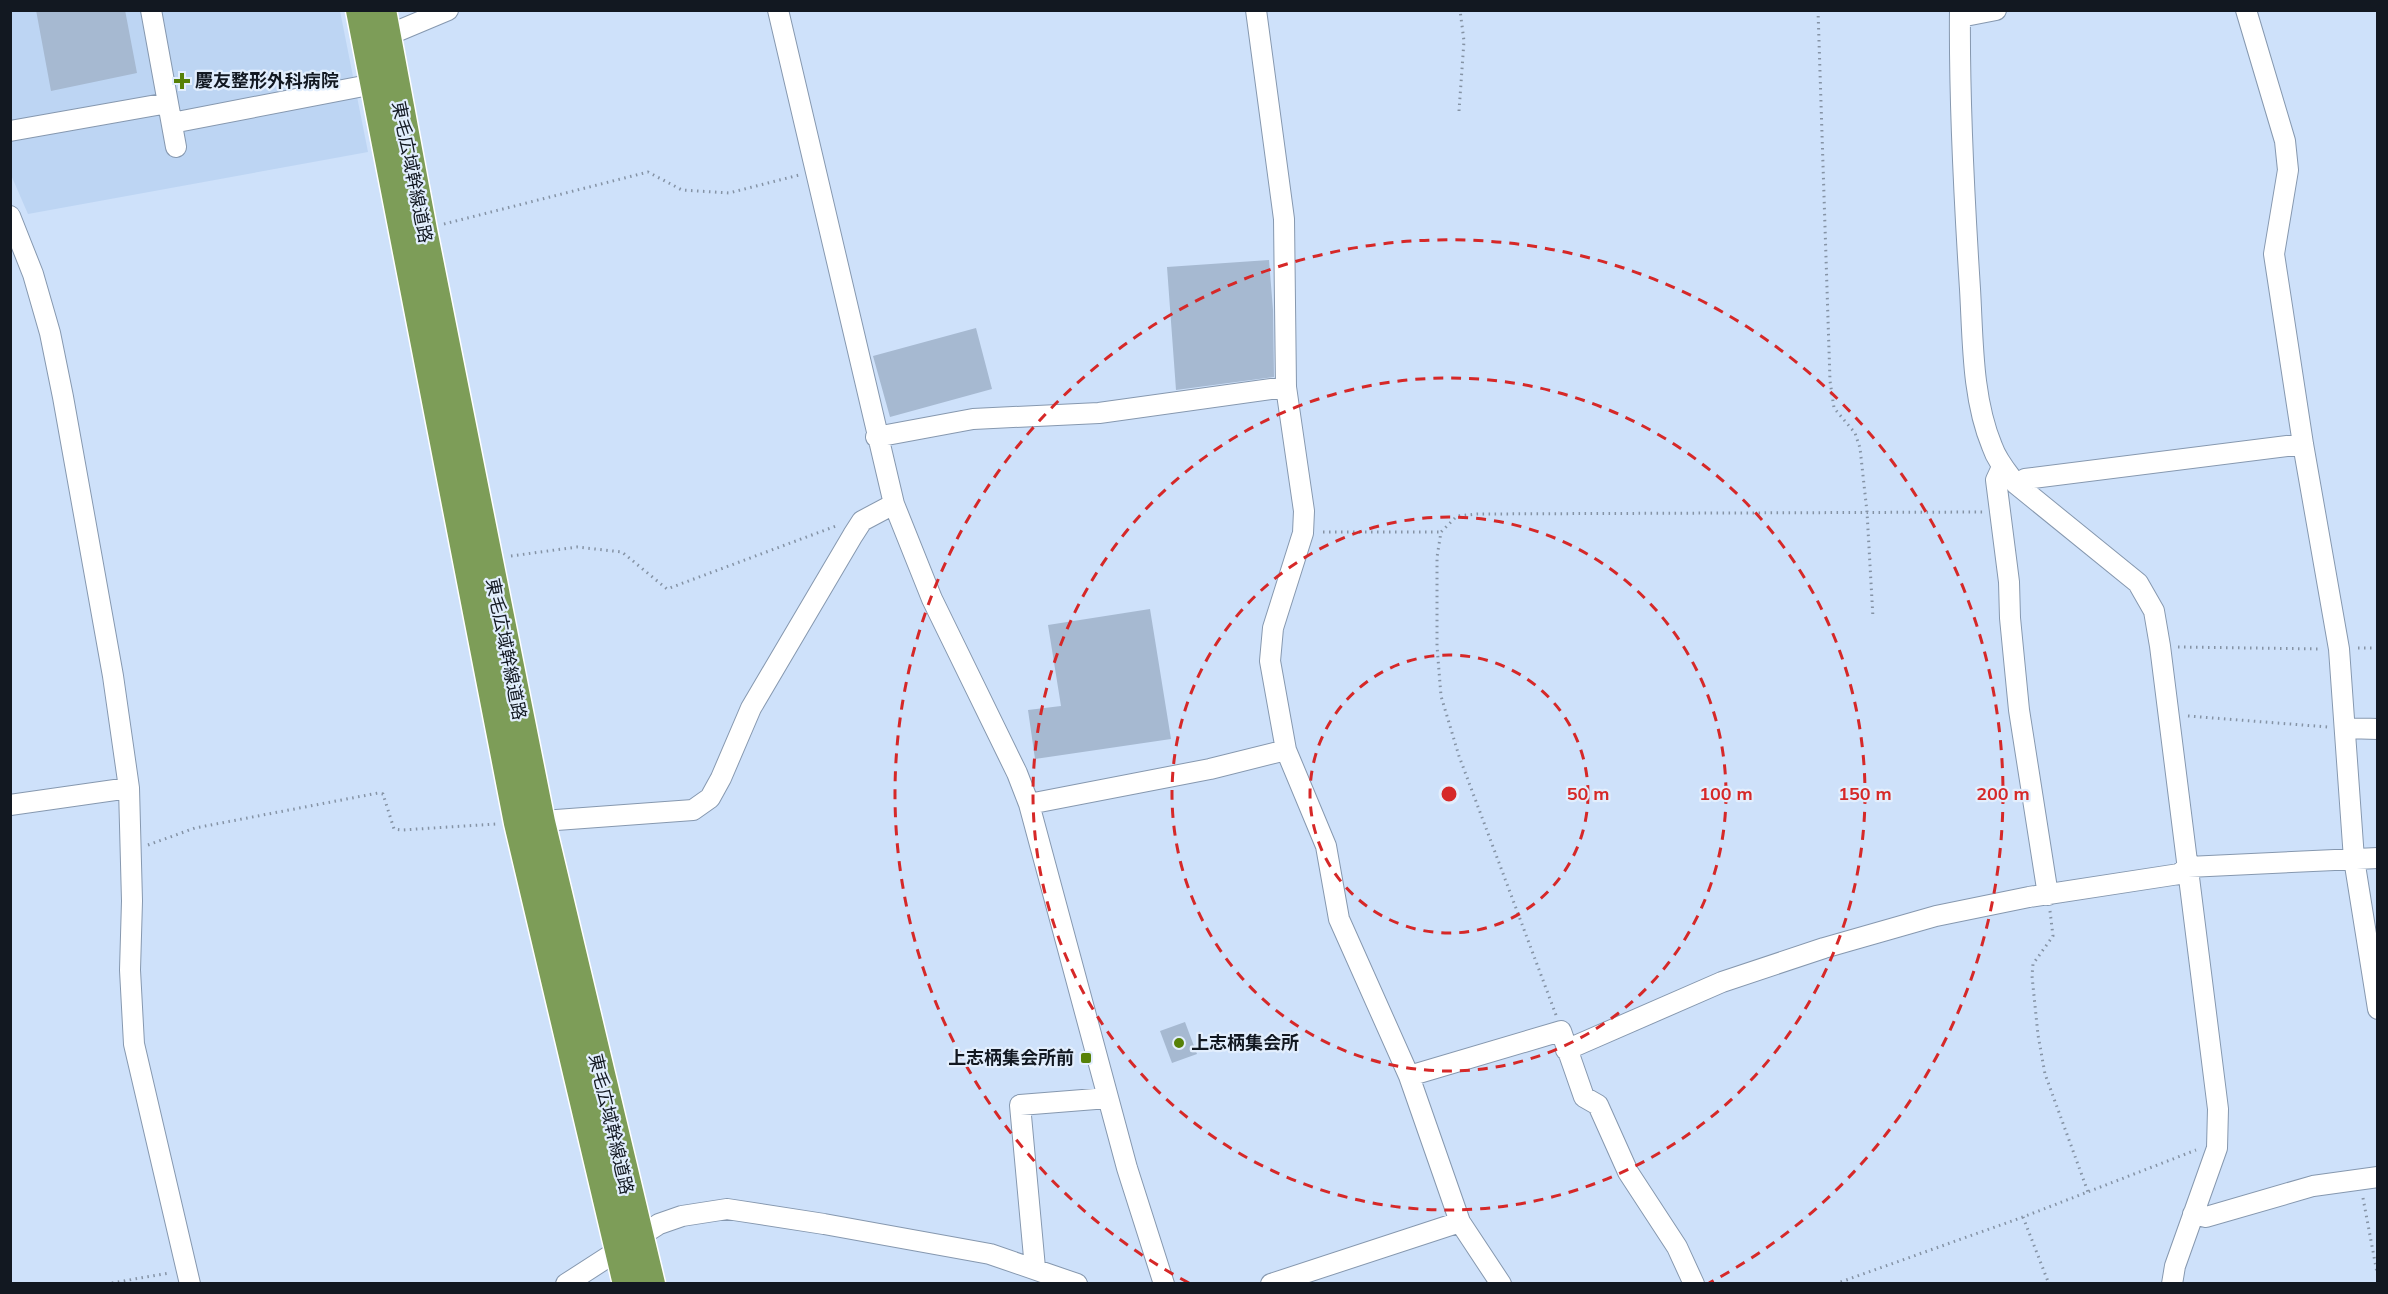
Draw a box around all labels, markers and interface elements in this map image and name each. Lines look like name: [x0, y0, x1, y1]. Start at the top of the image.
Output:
place label: 慶友整形外科病院: [195, 69, 339, 92]
marker: 慶友整形外科病院: [173, 72, 191, 90]
street label: 東毛広域幹線道路: [387, 99, 438, 245]
street label: 東毛広域幹線道路: [481, 576, 532, 722]
text: 50 m: [1567, 782, 1609, 805]
text: 100 m: [1699, 782, 1753, 805]
text: 150 m: [1838, 782, 1892, 805]
text: 200 m: [1976, 782, 2030, 805]
centre of rings: [1439, 784, 1459, 804]
place label: 上志柄集会所: [1191, 1031, 1299, 1054]
marker: 上志柄集会所: [1172, 1036, 1186, 1050]
place label: 上志柄集会所前: [948, 1046, 1074, 1069]
street label: 東毛広域幹線道路: [584, 1051, 639, 1197]
marker: 上志柄集会所前: [1079, 1051, 1093, 1065]

